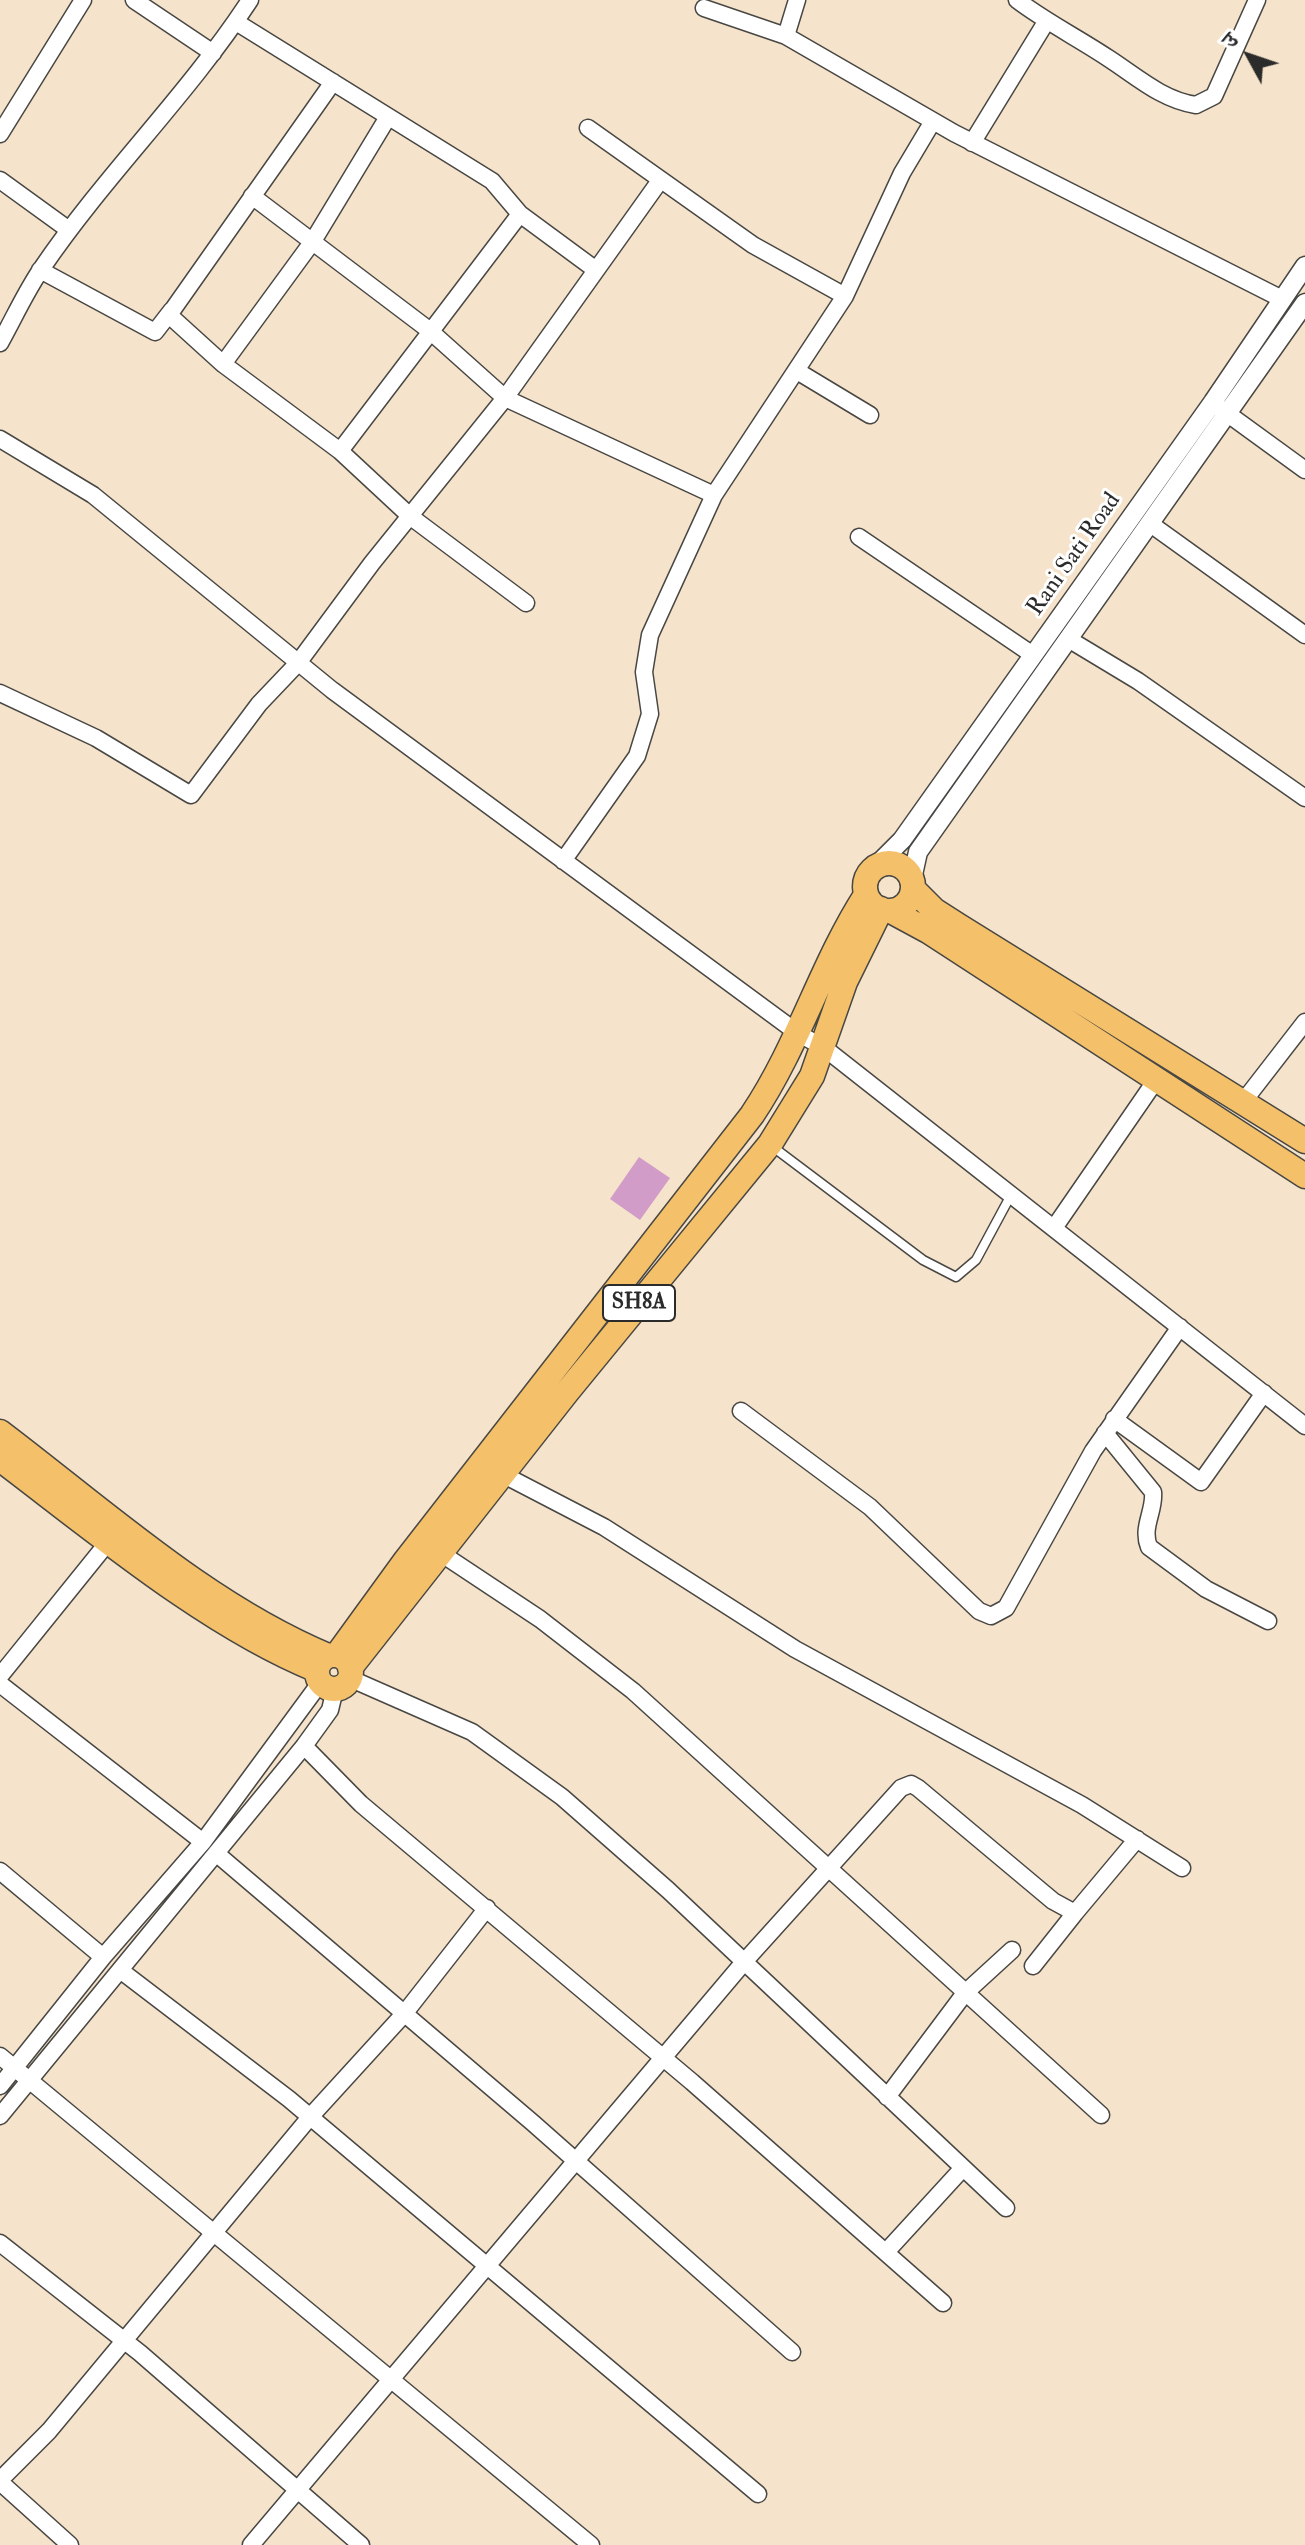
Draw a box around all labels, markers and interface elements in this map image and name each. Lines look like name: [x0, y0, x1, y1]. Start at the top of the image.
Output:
north arrow: [1209, 16, 1289, 96]
text: उ: [1216, 27, 1245, 54]
street label: Rani Sati Road: [1022, 488, 1128, 622]
road number: SH8A: [603, 1285, 675, 1321]

